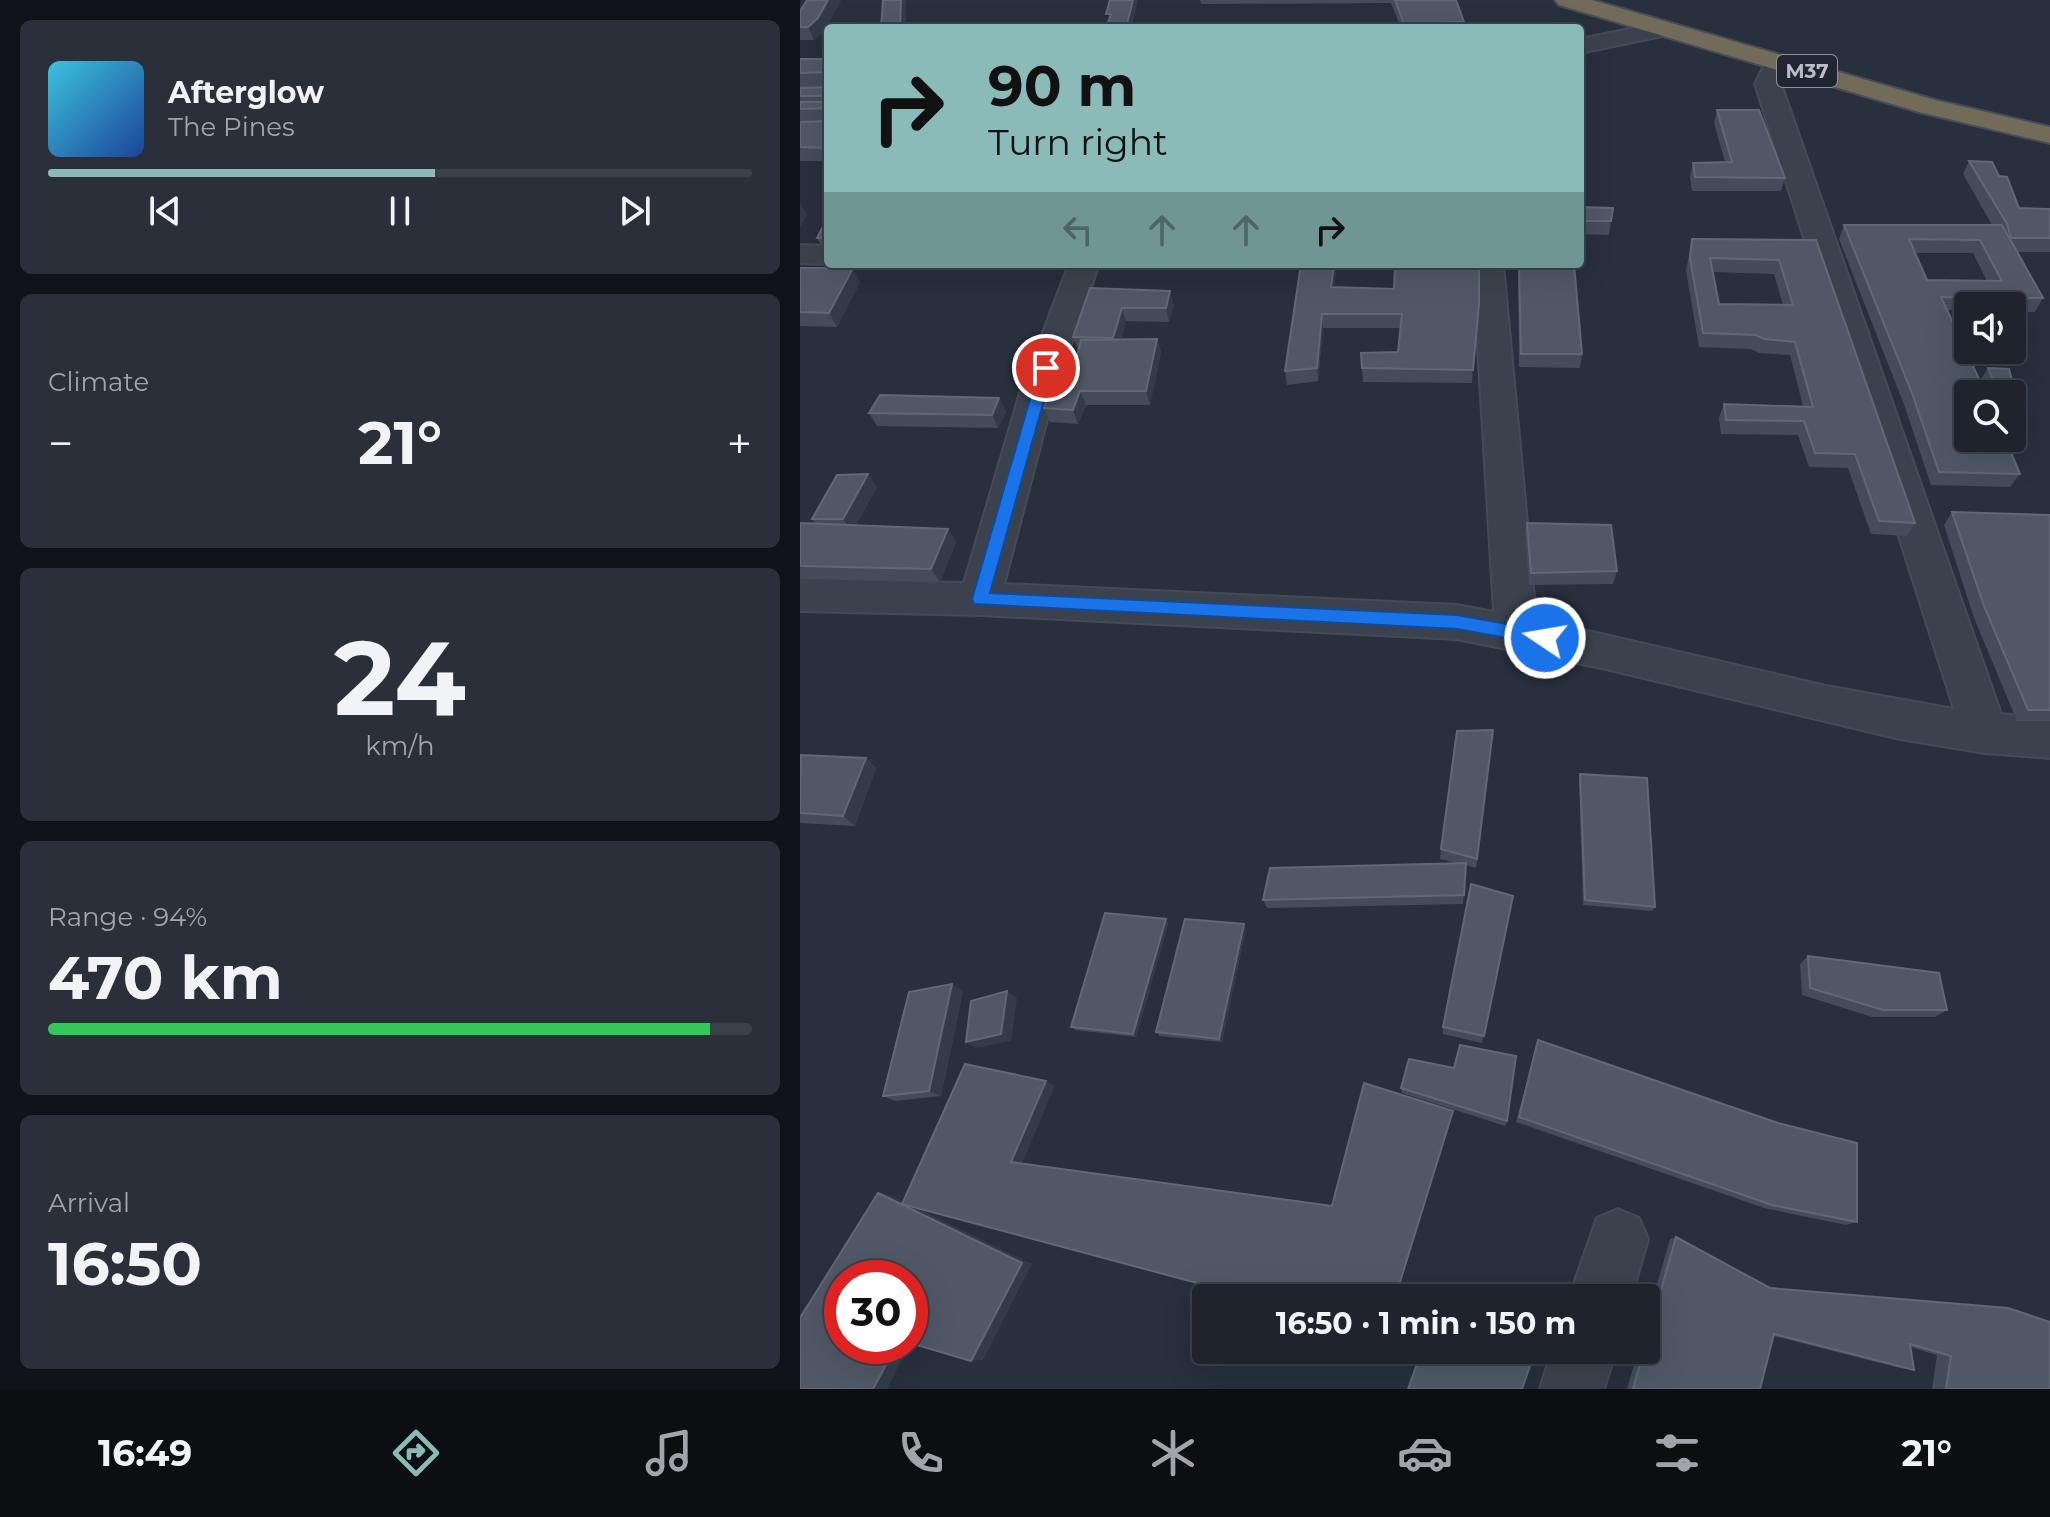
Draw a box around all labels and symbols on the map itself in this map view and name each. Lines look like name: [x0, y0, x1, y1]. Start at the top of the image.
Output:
road number: M37: [1777, 55, 1837, 87]
pin: [1012, 334, 1080, 402]
position arrow: [1503, 596, 1587, 680]
speed limit sign: 30: [824, 1260, 928, 1364]

